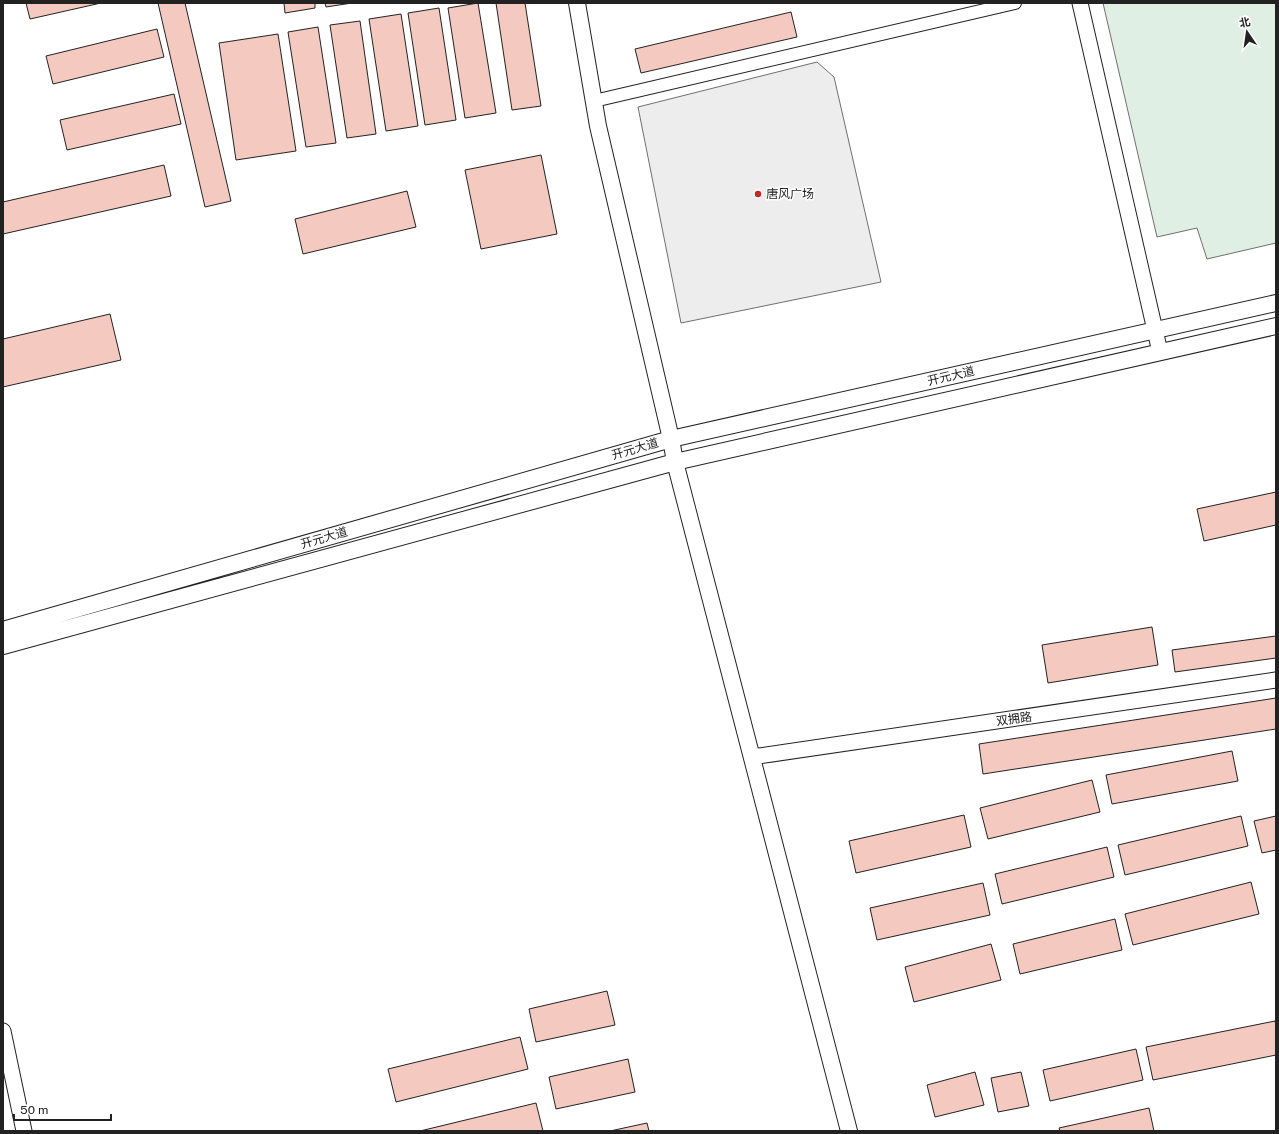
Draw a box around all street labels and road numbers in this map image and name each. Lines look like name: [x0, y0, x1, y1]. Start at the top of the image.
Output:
street label: 开元大道: [926, 364, 976, 388]
street label: 开元大道: [610, 436, 660, 462]
street label: 开元大道: [299, 525, 349, 551]
street label: 双拥路: [995, 710, 1033, 728]

